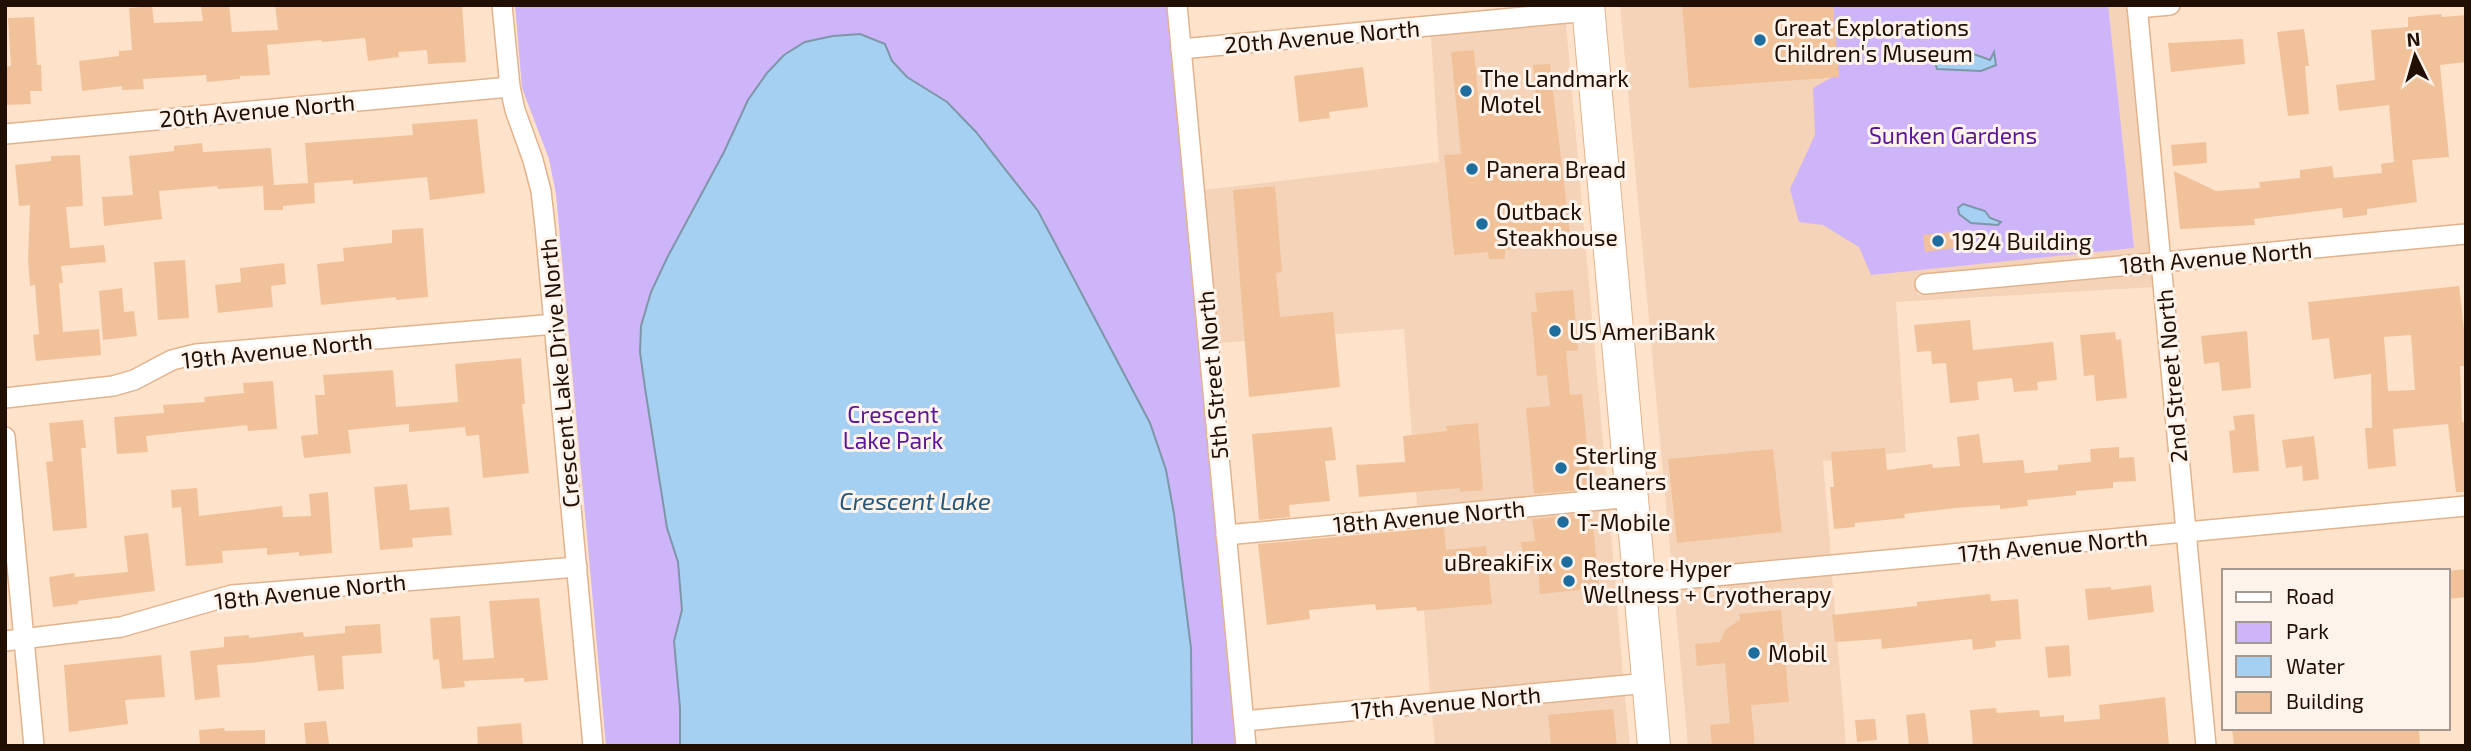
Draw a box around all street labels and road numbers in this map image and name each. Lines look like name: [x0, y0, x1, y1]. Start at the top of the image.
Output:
street label: 20th Avenue North: [1223, 13, 1421, 59]
street label: 20th Avenue North: [158, 87, 356, 133]
street label: 18th Avenue North: [2119, 235, 2313, 279]
street label: Crescent Lake Drive North: [533, 237, 585, 509]
street label: 2nd Street North: [2149, 288, 2193, 464]
street label: 5th Street North: [1191, 289, 1233, 461]
street label: 19th Avenue North: [180, 326, 374, 374]
street label: 18th Avenue North: [1332, 494, 1526, 538]
street label: 17th Avenue North: [1957, 523, 2149, 567]
street label: 18th Avenue North: [213, 567, 407, 615]
street label: 17th Avenue North: [1350, 680, 1542, 724]

